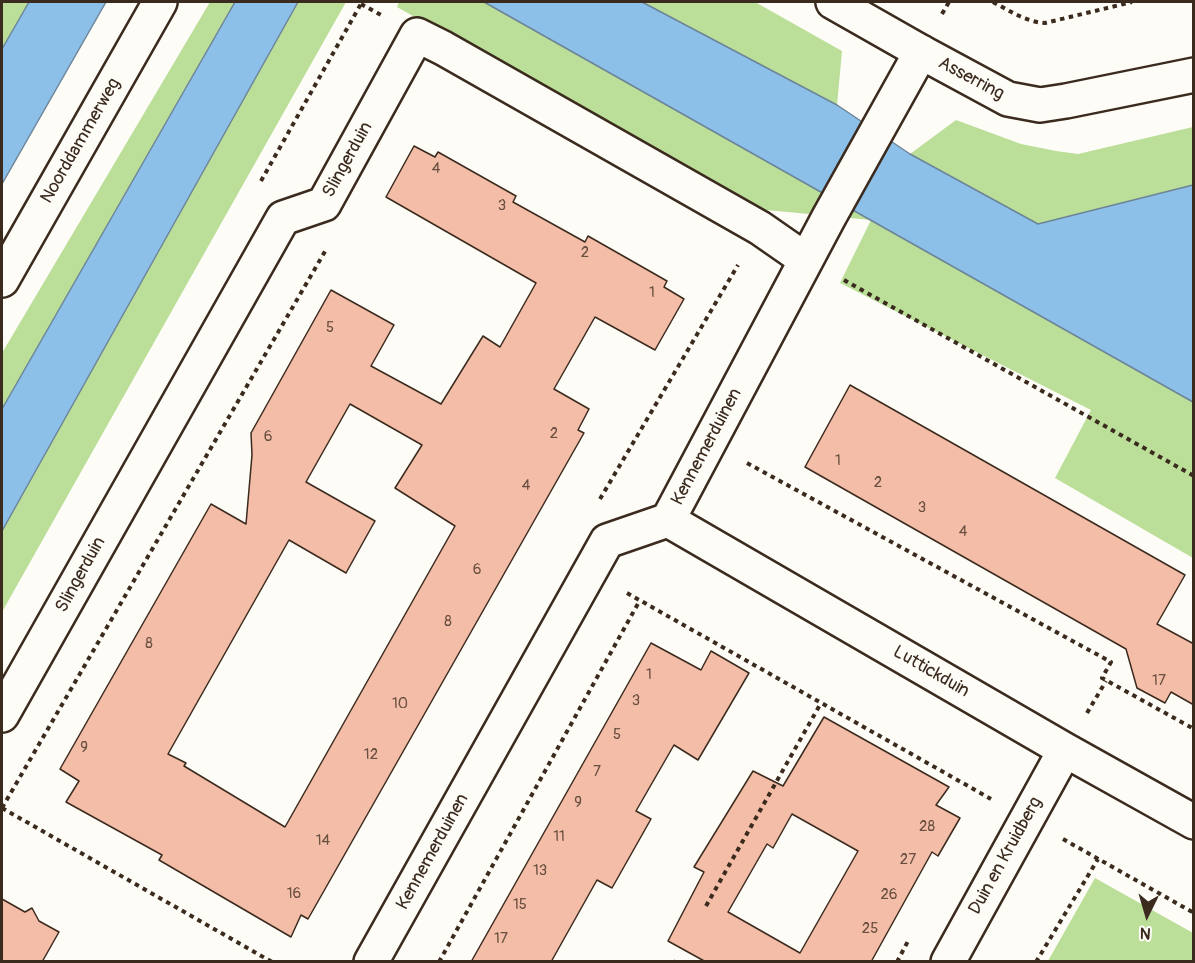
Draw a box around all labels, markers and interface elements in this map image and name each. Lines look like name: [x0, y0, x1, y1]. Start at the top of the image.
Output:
street label: Asserring: [934, 53, 1008, 105]
street label: Noorddammerweg: [36, 75, 126, 207]
street label: Slingerduin: [318, 118, 378, 202]
house number: 4: [432, 160, 440, 178]
house number: 3: [498, 197, 506, 215]
house number: 2: [581, 244, 589, 262]
house number: 1: [649, 284, 655, 302]
house number: 5: [326, 319, 334, 337]
street label: Kennemerduinen: [667, 385, 747, 509]
house number: 2: [550, 425, 558, 443]
house number: 6: [264, 428, 272, 446]
house number: 1: [835, 452, 841, 470]
house number: 2: [874, 474, 882, 492]
house number: 4: [522, 477, 530, 495]
house number: 3: [918, 499, 926, 517]
house number: 4: [959, 523, 967, 541]
street label: Slingerduin: [51, 533, 111, 617]
house number: 6: [473, 561, 481, 579]
house number: 8: [444, 613, 452, 631]
house number: 8: [145, 635, 153, 653]
street label: Luttickduin: [889, 641, 973, 703]
house number: 1: [646, 666, 652, 684]
house number: 17: [1152, 672, 1166, 690]
house number: 3: [632, 692, 640, 710]
house number: 10: [392, 695, 408, 713]
house number: 5: [613, 726, 621, 744]
house number: 9: [80, 739, 88, 757]
house number: 12: [364, 746, 378, 764]
house number: 7: [593, 763, 601, 781]
street label: Kennemerduinen: [392, 790, 474, 914]
street label: Duin en Kruidberg: [965, 793, 1047, 919]
house number: 9: [574, 794, 582, 812]
house number: 28: [919, 818, 935, 836]
house number: 11: [553, 828, 565, 846]
house number: 14: [316, 832, 330, 850]
house number: 27: [900, 851, 916, 869]
house number: 13: [533, 862, 547, 880]
house number: 16: [287, 885, 301, 903]
north arrow: [1117, 885, 1177, 945]
house number: 26: [880, 886, 898, 904]
house number: 15: [513, 896, 527, 914]
house number: 25: [862, 920, 878, 938]
text: N: [1139, 922, 1152, 943]
house number: 17: [494, 930, 508, 948]

